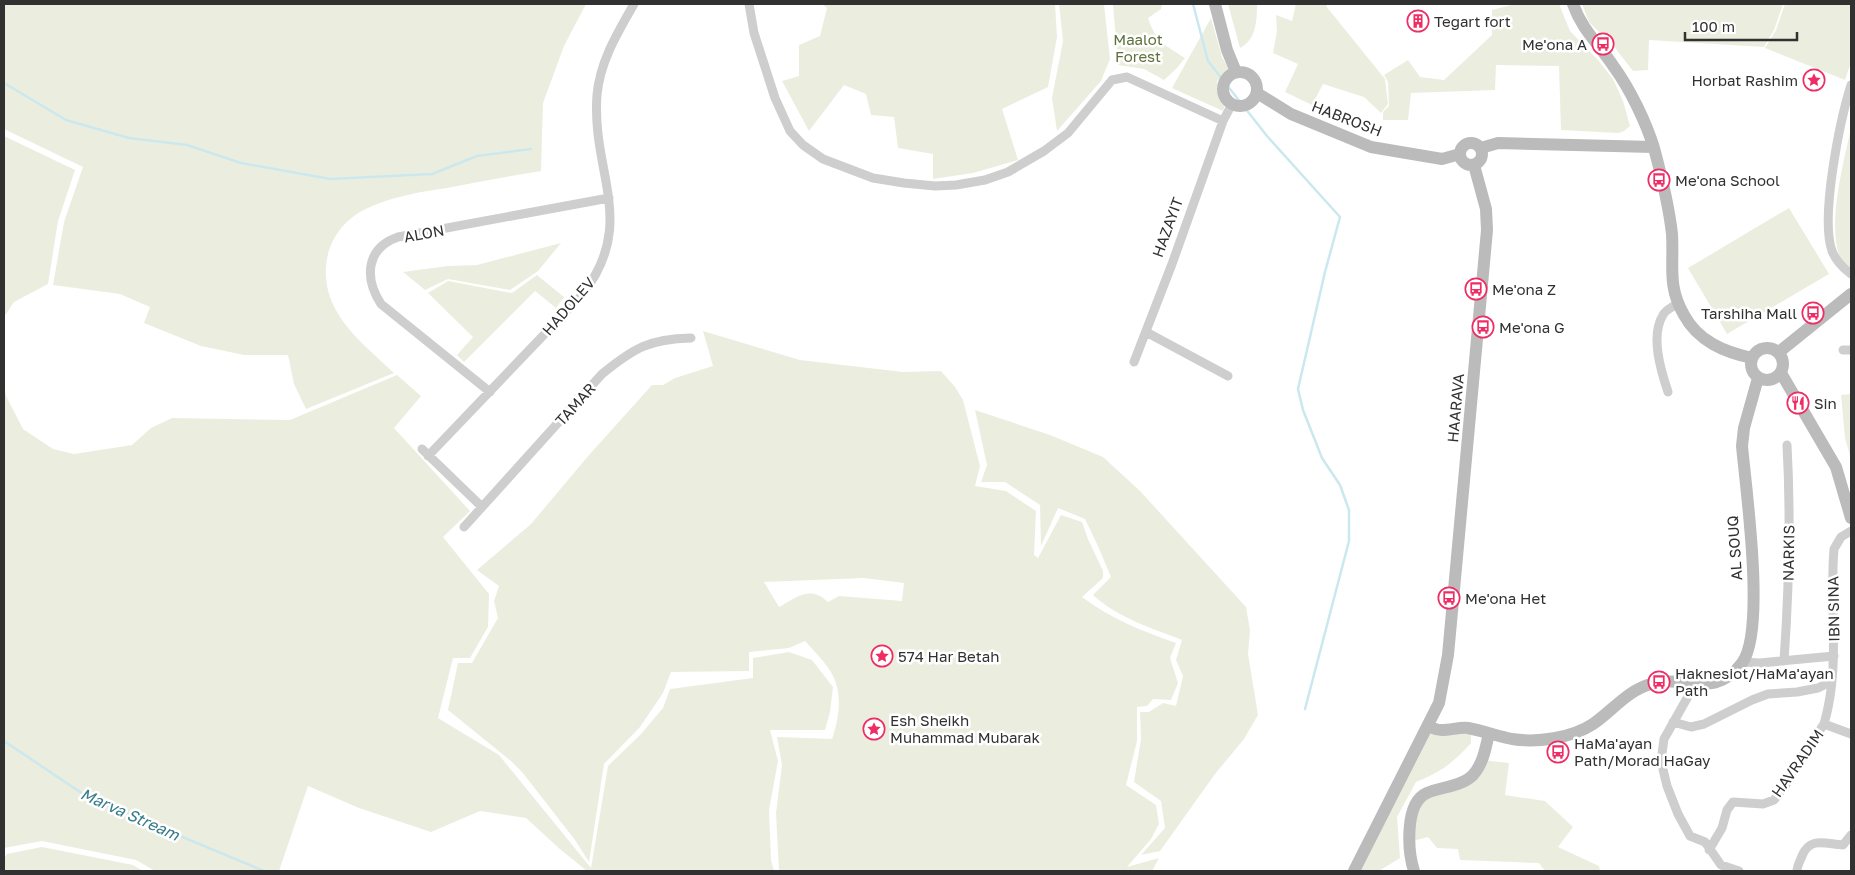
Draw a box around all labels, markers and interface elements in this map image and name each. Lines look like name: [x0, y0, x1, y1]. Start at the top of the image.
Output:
building icon: Tegart fort: [1406, 9, 1430, 33]
scale bar: [1685, 10, 1798, 42]
place label: Tegart fort: [1434, 12, 1511, 30]
text: 100 m: [1692, 17, 1735, 35]
park label: Maalot Forest: [1113, 30, 1163, 65]
bus stop icon: Me'ona A: [1591, 32, 1615, 56]
place label: Me'ona A: [1522, 35, 1587, 53]
place icon: Horbat Rashim: [1802, 68, 1826, 92]
place label: Horbat Rashim: [1691, 71, 1798, 89]
street label: HABROSH: [1309, 96, 1385, 140]
bus stop icon: Me'ona School: [1647, 168, 1671, 192]
place label: Me'ona School: [1675, 171, 1780, 189]
street label: HAZAYIT: [1148, 194, 1186, 260]
street label: ALON: [402, 221, 446, 245]
street label: HADOLEV: [538, 273, 598, 339]
bus stop icon: Me'ona Z: [1464, 277, 1488, 301]
place label: Me'ona Z: [1492, 280, 1556, 298]
bus stop icon: Tarshiha Mall: [1801, 301, 1825, 325]
place label: Tarshiha Mall: [1701, 304, 1797, 322]
bus stop icon: Me'ona G: [1471, 315, 1495, 339]
place label: Me'ona G: [1499, 318, 1565, 336]
street label: HAARAVA: [1443, 373, 1467, 443]
street label: TAMAR: [551, 379, 599, 429]
restaurant icon: Sin: [1786, 391, 1810, 415]
place label: Sin: [1814, 394, 1837, 412]
street label: AL SOUQ: [1723, 515, 1745, 581]
street label: NARKIS: [1779, 525, 1797, 581]
street label: IBN SINA: [1823, 576, 1843, 642]
bus stop icon: Me'ona Het: [1437, 586, 1461, 610]
place label: Me'ona Het: [1465, 589, 1546, 607]
place icon: 574 Har Betah: [870, 644, 894, 668]
place label: 574 Har Betah: [898, 647, 999, 665]
place label: Haknesiot/HaMa'ayan Path: [1675, 664, 1834, 699]
bus stop icon: Haknesiot/HaMa'ayan Path: [1647, 670, 1671, 694]
place label: Esh Sheikh Muhammad Mubarak: [890, 711, 1041, 746]
place icon: Esh Sheikh Muhammad Mubarak: [862, 717, 886, 741]
street label: HAVRADIM: [1767, 726, 1827, 800]
place label: HaMa'ayan Path/Morad HaGay: [1574, 734, 1711, 769]
bus stop icon: HaMa'ayan Path/Morad HaGay: [1546, 740, 1570, 764]
water label: Marva Stream: [78, 783, 183, 845]

